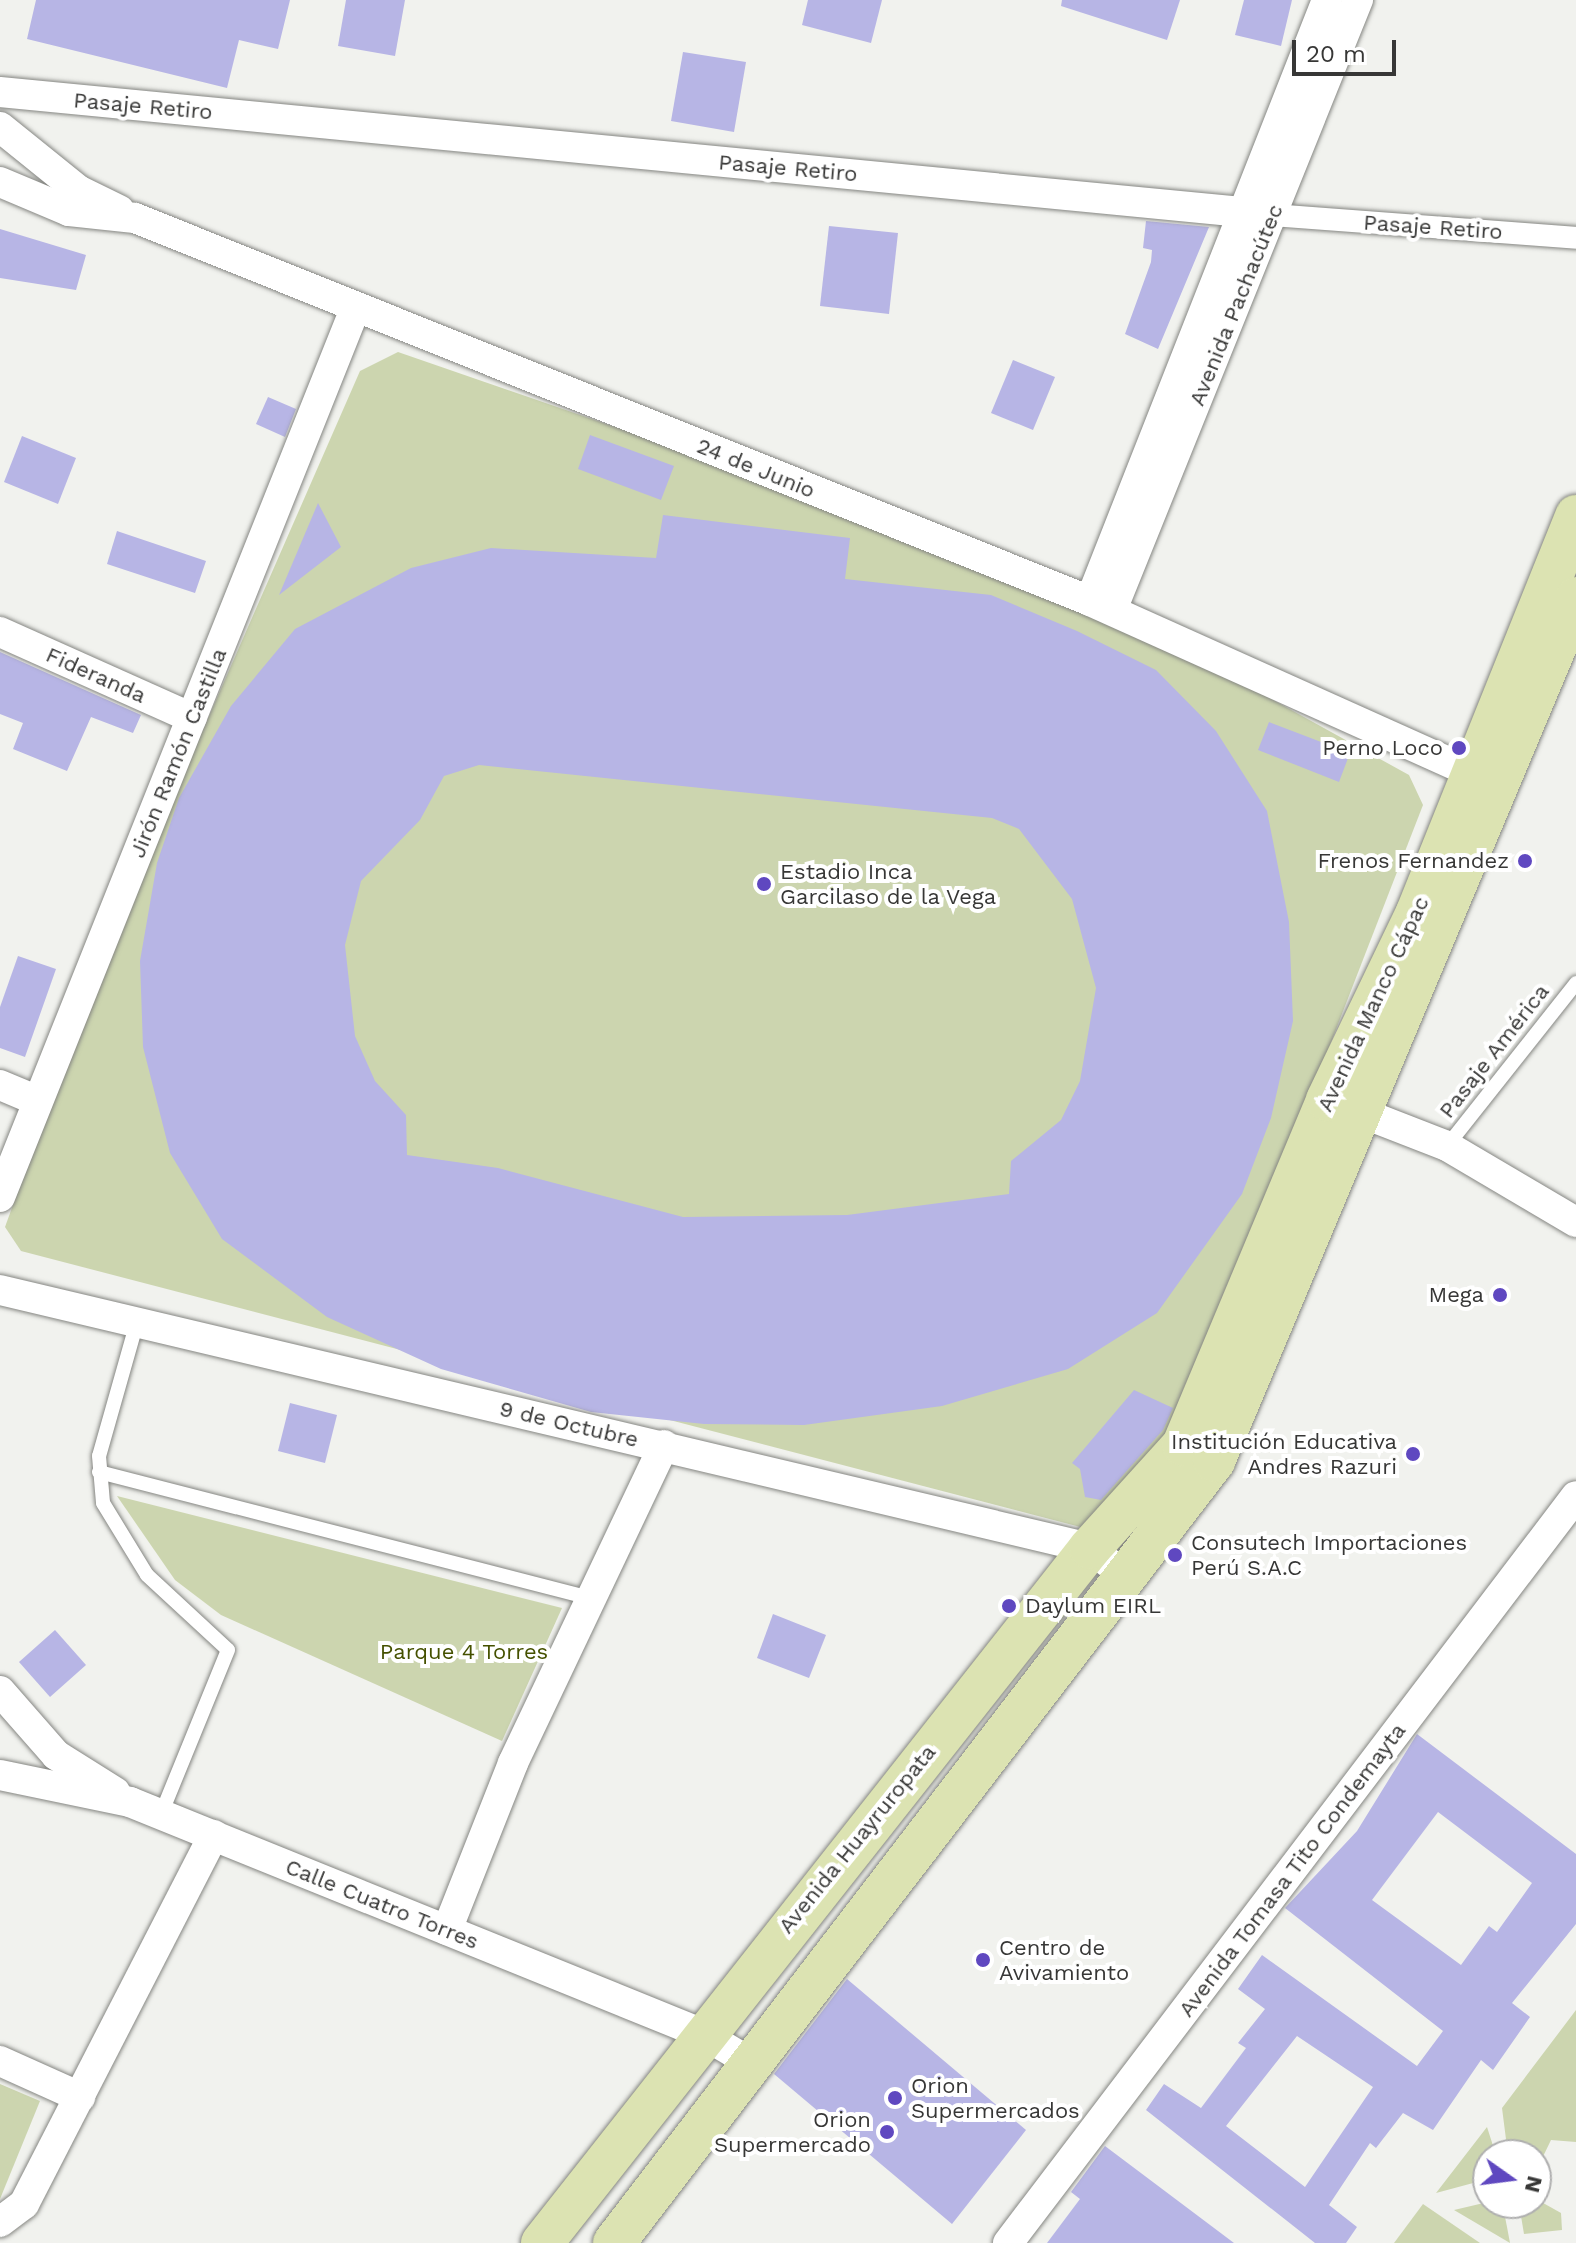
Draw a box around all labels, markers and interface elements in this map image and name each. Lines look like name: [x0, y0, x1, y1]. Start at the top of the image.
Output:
scale bar: [1296, 24, 1400, 74]
text: 20 m: [1306, 40, 1366, 68]
street label: Pasaje Retiro: [72, 87, 214, 125]
street label: Pasaje Retiro: [717, 149, 859, 187]
street label: Avenida Pachacútec: [1183, 200, 1289, 410]
street label: Pasaje Retiro: [1363, 209, 1503, 245]
street label: 24 de Junio: [693, 432, 819, 504]
street label: Fideranda: [42, 641, 150, 709]
street label: Jirón Ramón Castilla: [124, 644, 232, 862]
place label: Perno Loco: [1322, 735, 1443, 761]
marker: Perno Loco: [1450, 739, 1468, 757]
place label: Frenos Fernandez: [1317, 848, 1509, 874]
marker: Frenos Fernandez: [1516, 852, 1534, 870]
place label: Estadio Inca Garcilaso de la Vega: [780, 858, 997, 910]
marker: Estadio Inca Garcilaso de la Vega: [755, 875, 773, 893]
street label: Avenida Manco Cápac: [1311, 892, 1435, 1116]
street label: Pasaje América: [1433, 978, 1555, 1124]
place label: Mega: [1429, 1282, 1484, 1308]
marker: Mega: [1491, 1286, 1509, 1304]
street label: 9 de Octubre: [497, 1395, 641, 1453]
place label: Institución Educativa Andres Razuri: [1171, 1428, 1397, 1480]
marker: Institución Educativa Andres Razuri: [1404, 1445, 1422, 1463]
place label: Consutech Importaciones Perú S.A.C: [1191, 1529, 1467, 1580]
marker: Consutech Importaciones Perú S.A.C: [1166, 1546, 1184, 1564]
place label: Daylum EIRL: [1025, 1593, 1161, 1619]
marker: Daylum EIRL: [1000, 1597, 1018, 1615]
park label: Parque 4 Torres: [380, 1639, 548, 1665]
street label: Avenida Tomasa Tito Condemayta: [1172, 1717, 1412, 2023]
street label: Avenida Huayruropata: [773, 1739, 941, 1939]
street label: Calle Cuatro Torres: [281, 1853, 483, 1955]
place label: Centro de Avivamiento: [999, 1934, 1129, 1986]
marker: Centro de Avivamiento: [974, 1951, 992, 1969]
place label: Orion Supermercados: [911, 2072, 1080, 2124]
marker: Orion Supermercados: [886, 2089, 904, 2107]
place label: Orion Supermercado: [714, 2106, 871, 2158]
marker: Orion Supermercado: [878, 2123, 896, 2141]
north arrow: [1472, 2139, 1552, 2219]
text: N: [1520, 2174, 1548, 2195]

